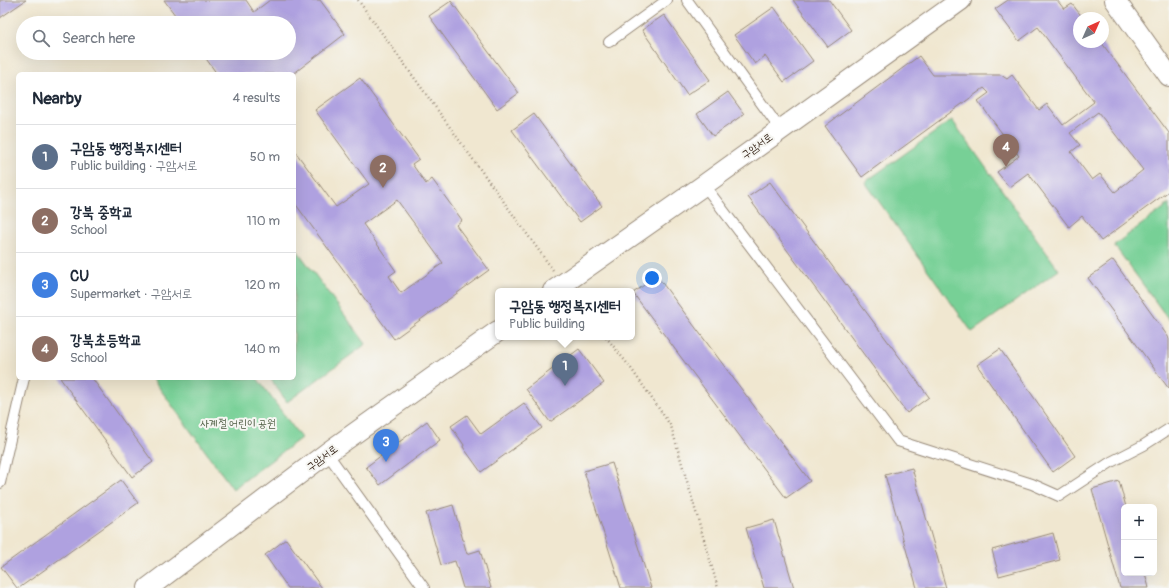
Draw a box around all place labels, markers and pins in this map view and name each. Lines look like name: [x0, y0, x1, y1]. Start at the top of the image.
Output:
pin: 4: [993, 134, 1019, 167]
pin: 2: [370, 155, 396, 188]
pin: 1: [552, 353, 578, 386]
pin: 3: [373, 429, 399, 462]

